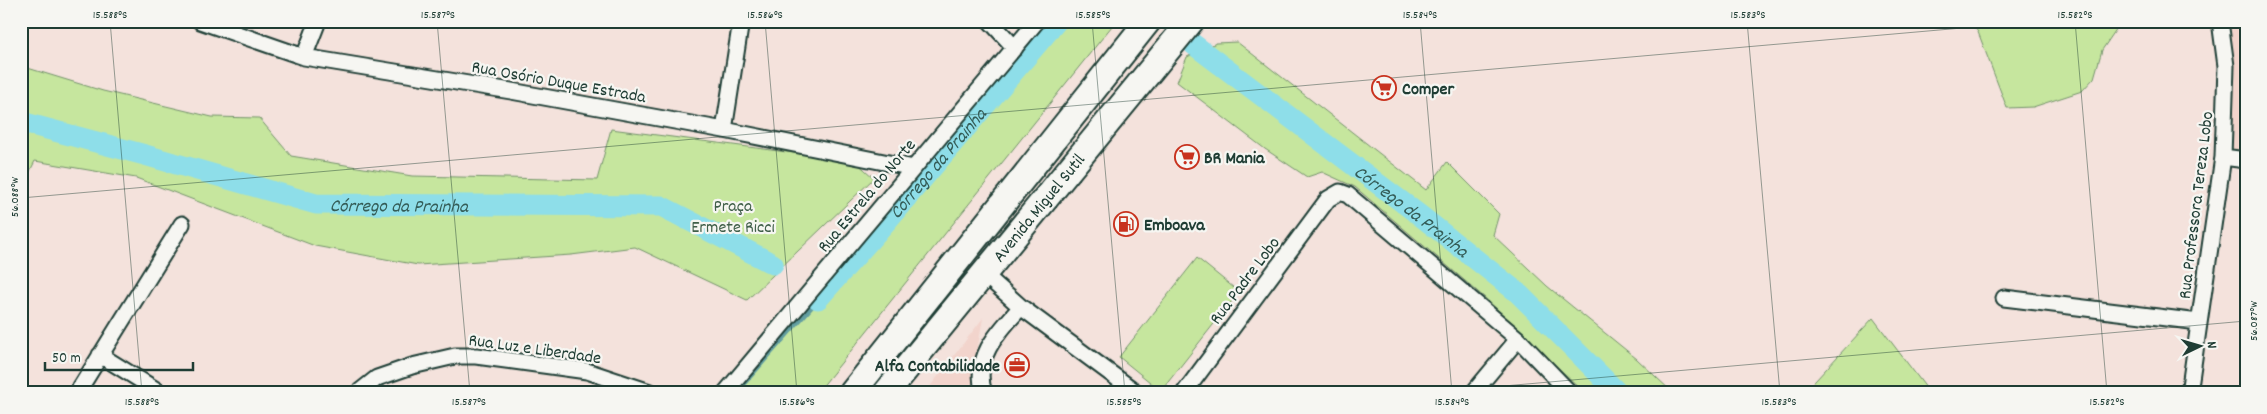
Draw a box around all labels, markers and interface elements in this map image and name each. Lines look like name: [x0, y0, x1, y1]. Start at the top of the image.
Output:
text: 15.588°S: [93, 7, 127, 24]
text: 15.587°S: [421, 7, 455, 24]
text: 15.586°S: [747, 7, 783, 24]
text: 15.585°S: [1075, 7, 1111, 24]
text: 15.584°S: [1403, 7, 1437, 24]
text: 15.583°S: [1730, 7, 1766, 24]
text: 15.582°S: [2058, 7, 2092, 24]
street label: Rua Osório Duque Estrada: [470, 56, 648, 111]
supermarket icon: Comper: [1371, 75, 1397, 101]
place label: Comper: [1402, 78, 1454, 103]
water label: Córrego da Prainha: [884, 102, 995, 226]
street label: Rua Professora Tereza Lobo: [2174, 110, 2221, 301]
street label: Rua Estrela do Norte: [813, 134, 923, 259]
supermarket icon: BR Mania: [1174, 144, 1200, 170]
place label: BR Mania: [1204, 147, 1265, 172]
street label: Avenida Miguel Sutil: [988, 149, 1093, 269]
water label: Córrego da Prainha: [1347, 160, 1474, 266]
text: 56.088°W: [7, 177, 24, 217]
water label: Córrego da Prainha: [330, 194, 469, 222]
park label: Praça Ermete Ricci: [691, 195, 775, 241]
fuel station icon: Emboava: [1113, 211, 1139, 237]
place label: Emboava: [1144, 214, 1205, 239]
street label: Rua Padre Lobo: [1205, 232, 1287, 331]
text: 56.087°W: [2246, 301, 2263, 341]
north arrow: [2174, 322, 2224, 372]
street label: Rua Luz e Liberdade: [467, 329, 603, 372]
scale bar: [45, 339, 192, 371]
text: N: [2201, 341, 2221, 349]
text: 50 m: [52, 348, 81, 370]
office icon: Alfa Contabilidade: [1004, 352, 1030, 378]
place label: Alfa Contabilidade: [875, 355, 1000, 380]
text: 15.588°S: [125, 394, 159, 411]
text: 15.587°S: [452, 394, 486, 411]
text: 15.586°S: [779, 394, 815, 411]
text: 15.585°S: [1106, 394, 1142, 411]
text: 15.584°S: [1435, 394, 1469, 411]
text: 15.583°S: [1761, 394, 1797, 411]
text: 15.582°S: [2090, 394, 2124, 411]

